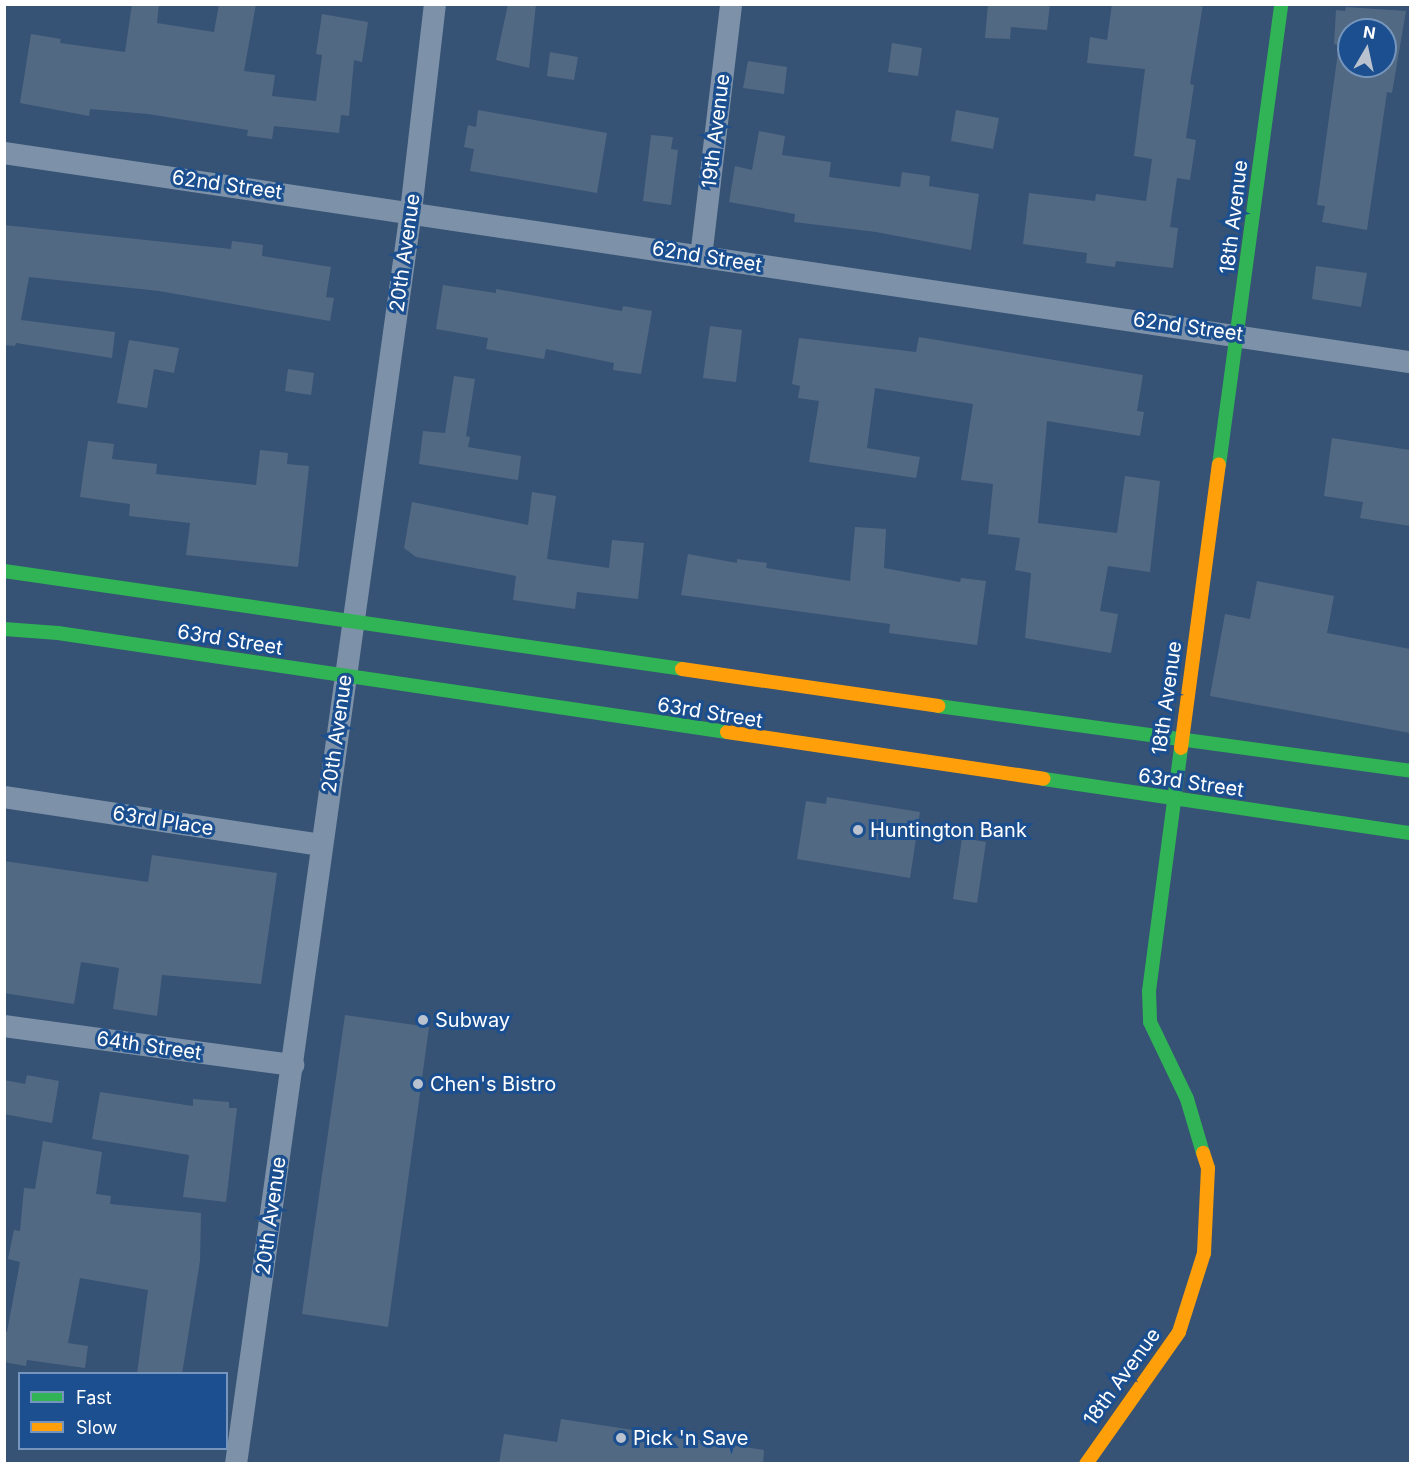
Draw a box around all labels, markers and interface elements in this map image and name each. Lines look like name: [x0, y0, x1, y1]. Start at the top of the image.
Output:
north arrow: [1337, 18, 1397, 78]
text: N: [1362, 21, 1377, 43]
street label: 19th Avenue: [697, 72, 735, 190]
street label: 18th Avenue: [1215, 159, 1253, 275]
street label: 62nd Street: [171, 165, 283, 205]
street label: 20th Avenue: [385, 192, 425, 314]
street label: 62nd Street: [650, 236, 764, 278]
street label: 62nd Street: [1132, 307, 1244, 347]
street label: 63rd Street: [176, 620, 284, 660]
street label: 18th Avenue: [1147, 640, 1187, 756]
street label: 20th Avenue: [317, 673, 357, 795]
street label: 63rd Street: [656, 693, 764, 733]
street label: 63rd Street: [1137, 764, 1245, 802]
street label: 63rd Place: [111, 801, 215, 841]
place label: Huntington Bank: [870, 818, 1027, 842]
marker: Huntington Bank: [851, 823, 865, 837]
place label: Subway: [435, 1008, 510, 1032]
marker: Subway: [416, 1013, 430, 1027]
street label: 64th Street: [95, 1027, 203, 1065]
place label: Chen's Bistro: [430, 1072, 556, 1096]
marker: Chen's Bistro: [411, 1077, 425, 1091]
street label: 20th Avenue: [251, 1155, 291, 1277]
street label: 18th Avenue: [1079, 1324, 1165, 1430]
legend: [18, 1372, 228, 1450]
text: Fast: [76, 1387, 112, 1408]
text: Slow: [76, 1417, 117, 1438]
place label: Pick 'n Save: [633, 1426, 748, 1450]
marker: Pick 'n Save: [614, 1431, 628, 1445]

